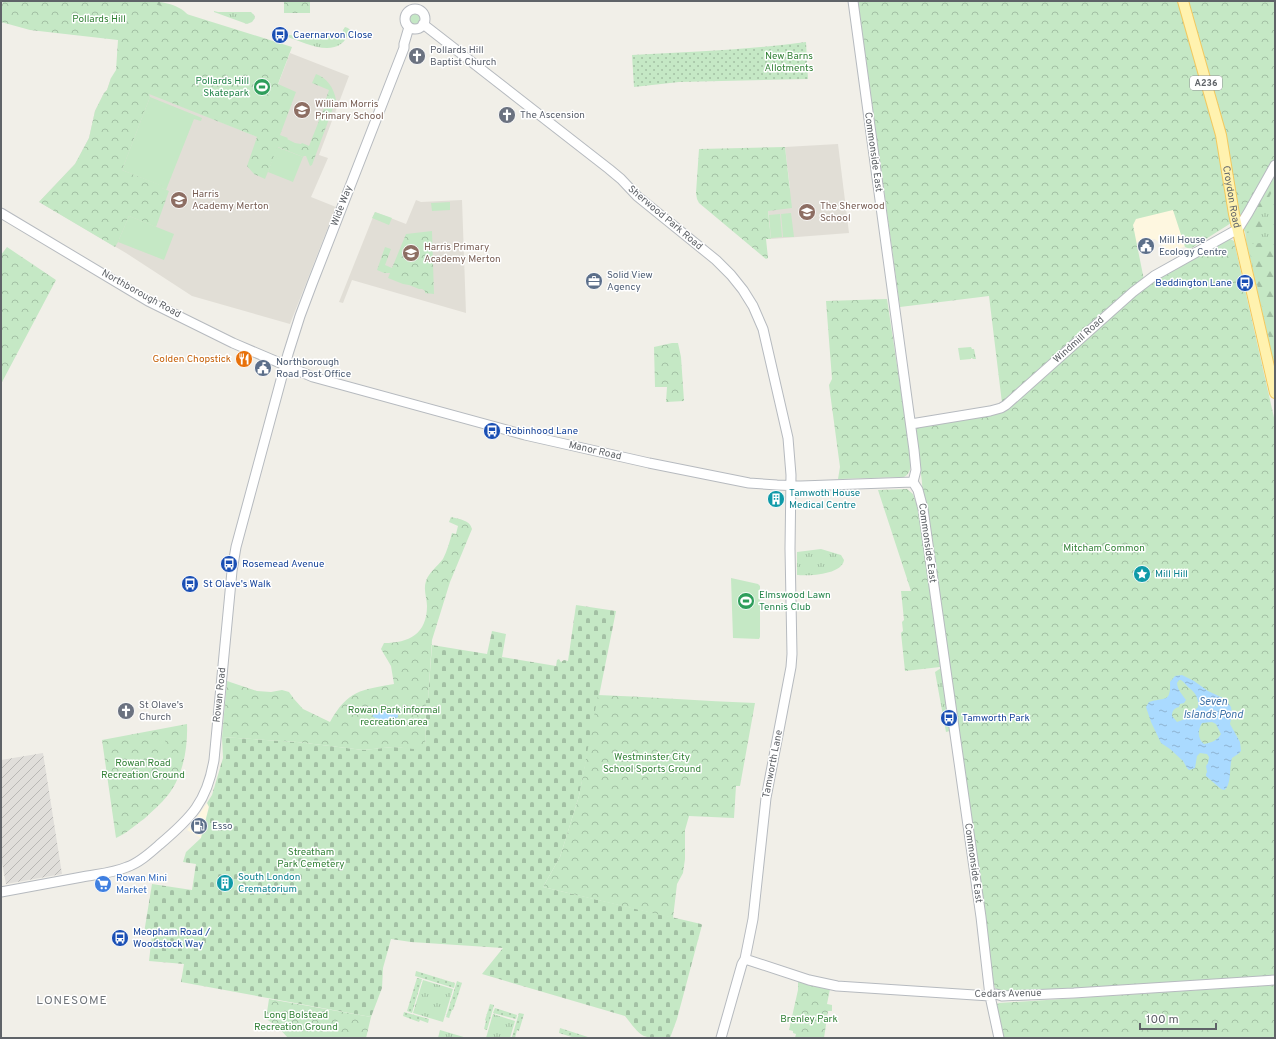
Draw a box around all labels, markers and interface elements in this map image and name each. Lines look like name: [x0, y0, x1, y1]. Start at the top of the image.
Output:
park label: Pollards Hill: [72, 13, 126, 26]
bus stop icon: Caernarvon Close: [270, 25, 290, 45]
place label: Caernarvon Close: [293, 29, 372, 42]
place label: Pollards Hill Baptist Church: [430, 44, 497, 69]
church icon: Pollards Hill Baptist Church: [407, 46, 427, 66]
park label: New Barns Allotments: [765, 50, 814, 75]
place label: Pollards Hill Skatepark: [195, 75, 249, 100]
road number: A236: [1190, 76, 1222, 90]
sports icon: Pollards Hill Skatepark: [252, 77, 272, 97]
place label: William Morris Primary School: [315, 98, 384, 123]
school or university icon: William Morris Primary School: [292, 100, 312, 120]
church icon: The Ascension: [497, 105, 517, 125]
place label: The Ascension: [520, 109, 585, 122]
street label: Commonside East: [861, 111, 885, 193]
street label: Croydon Road: [1220, 165, 1244, 229]
street label: Sherwood Park Road: [625, 183, 705, 253]
street label: Wide Way: [328, 184, 356, 228]
place label: Harris Academy Merton: [192, 188, 269, 213]
school or university icon: Harris Academy Merton: [169, 190, 189, 210]
place label: The Sherwood School: [820, 200, 885, 225]
school or university icon: The Sherwood School: [797, 202, 817, 222]
place label: Mill House Ecology Centre: [1159, 234, 1227, 259]
public building icon: Mill House Ecology Centre: [1136, 236, 1156, 256]
place label: Harris Primary Academy Merton: [424, 241, 501, 266]
school or university icon: Harris Primary Academy Merton: [401, 243, 421, 263]
street label: Northborough Road: [99, 267, 183, 321]
place label: Solid View Agency: [607, 269, 653, 294]
office icon: Solid View Agency: [584, 271, 604, 291]
bus stop icon: Beddington Lane: [1235, 273, 1255, 293]
place label: Beddington Lane: [1155, 277, 1232, 290]
street label: Windmill Road: [1051, 314, 1107, 366]
restaurant icon: Golden Chopstick: [234, 349, 254, 369]
place label: Golden Chopstick: [152, 353, 231, 366]
place label: Northborough Road Post Office: [276, 356, 351, 381]
public building icon: Northborough Road Post Office: [253, 358, 273, 378]
bus stop icon: Robinhood Lane: [482, 421, 502, 441]
place label: Robinhood Lane: [505, 425, 578, 438]
street label: Manor Road: [567, 439, 623, 463]
place label: Tamwoth House Medical Centre: [789, 487, 860, 512]
building icon: Tamwoth House Medical Centre: [766, 489, 786, 509]
street label: Commonside East: [915, 502, 939, 584]
park label: Mitcham Common: [1063, 542, 1145, 555]
bus stop icon: Rosemead Avenue: [219, 554, 239, 574]
place label: Rosemead Avenue: [242, 558, 324, 571]
place icon: Mill Hill: [1132, 564, 1152, 584]
place label: Mill Hill: [1155, 568, 1188, 581]
bus stop icon: St Olave's Walk: [180, 574, 200, 594]
place label: St Olave's Walk: [203, 578, 271, 591]
place label: Elmswood Lawn Tennis Club: [759, 589, 831, 614]
sports icon: Elmswood Lawn Tennis Club: [736, 591, 756, 611]
street label: Rowan Road: [211, 667, 229, 723]
water label: Seven Islands Pond: [1183, 695, 1244, 722]
place label: St Olave's Church: [139, 699, 184, 724]
church icon: St Olave's Church: [116, 701, 136, 721]
park label: Rowan Park informal recreation area: [348, 704, 440, 729]
bus stop icon: Tamworth Park: [939, 708, 959, 728]
place label: Tamworth Park: [962, 712, 1030, 725]
street label: Tamworth Lane: [760, 729, 786, 799]
park label: Westminster City School Sports Ground: [603, 751, 701, 776]
park label: Rowan Road Recreation Ground: [101, 757, 185, 782]
fuel station icon: Esso: [189, 816, 209, 836]
place label: Esso: [212, 820, 233, 833]
street label: Commonside East: [961, 822, 985, 904]
park label: Streatham Park Cemetery: [277, 846, 345, 871]
place label: South London Crematorium: [238, 871, 300, 896]
place label: Rowan Mini Market: [116, 872, 167, 897]
building icon: South London Crematorium: [215, 873, 235, 893]
supermarket icon: Rowan Mini Market: [93, 874, 113, 894]
place label: Meopham Road / Woodstock Way: [133, 926, 210, 951]
bus stop icon: Meopham Road / Woodstock Way: [110, 928, 130, 948]
street label: Cedars Avenue: [974, 987, 1042, 1001]
district label: LONESOME: [36, 993, 108, 1009]
scale bar: [1140, 1005, 1216, 1031]
park label: Long Bolstead Recreation Ground: [254, 1009, 338, 1034]
text: 100 m: [1146, 1012, 1179, 1028]
park label: Brenley Park: [780, 1013, 838, 1026]

